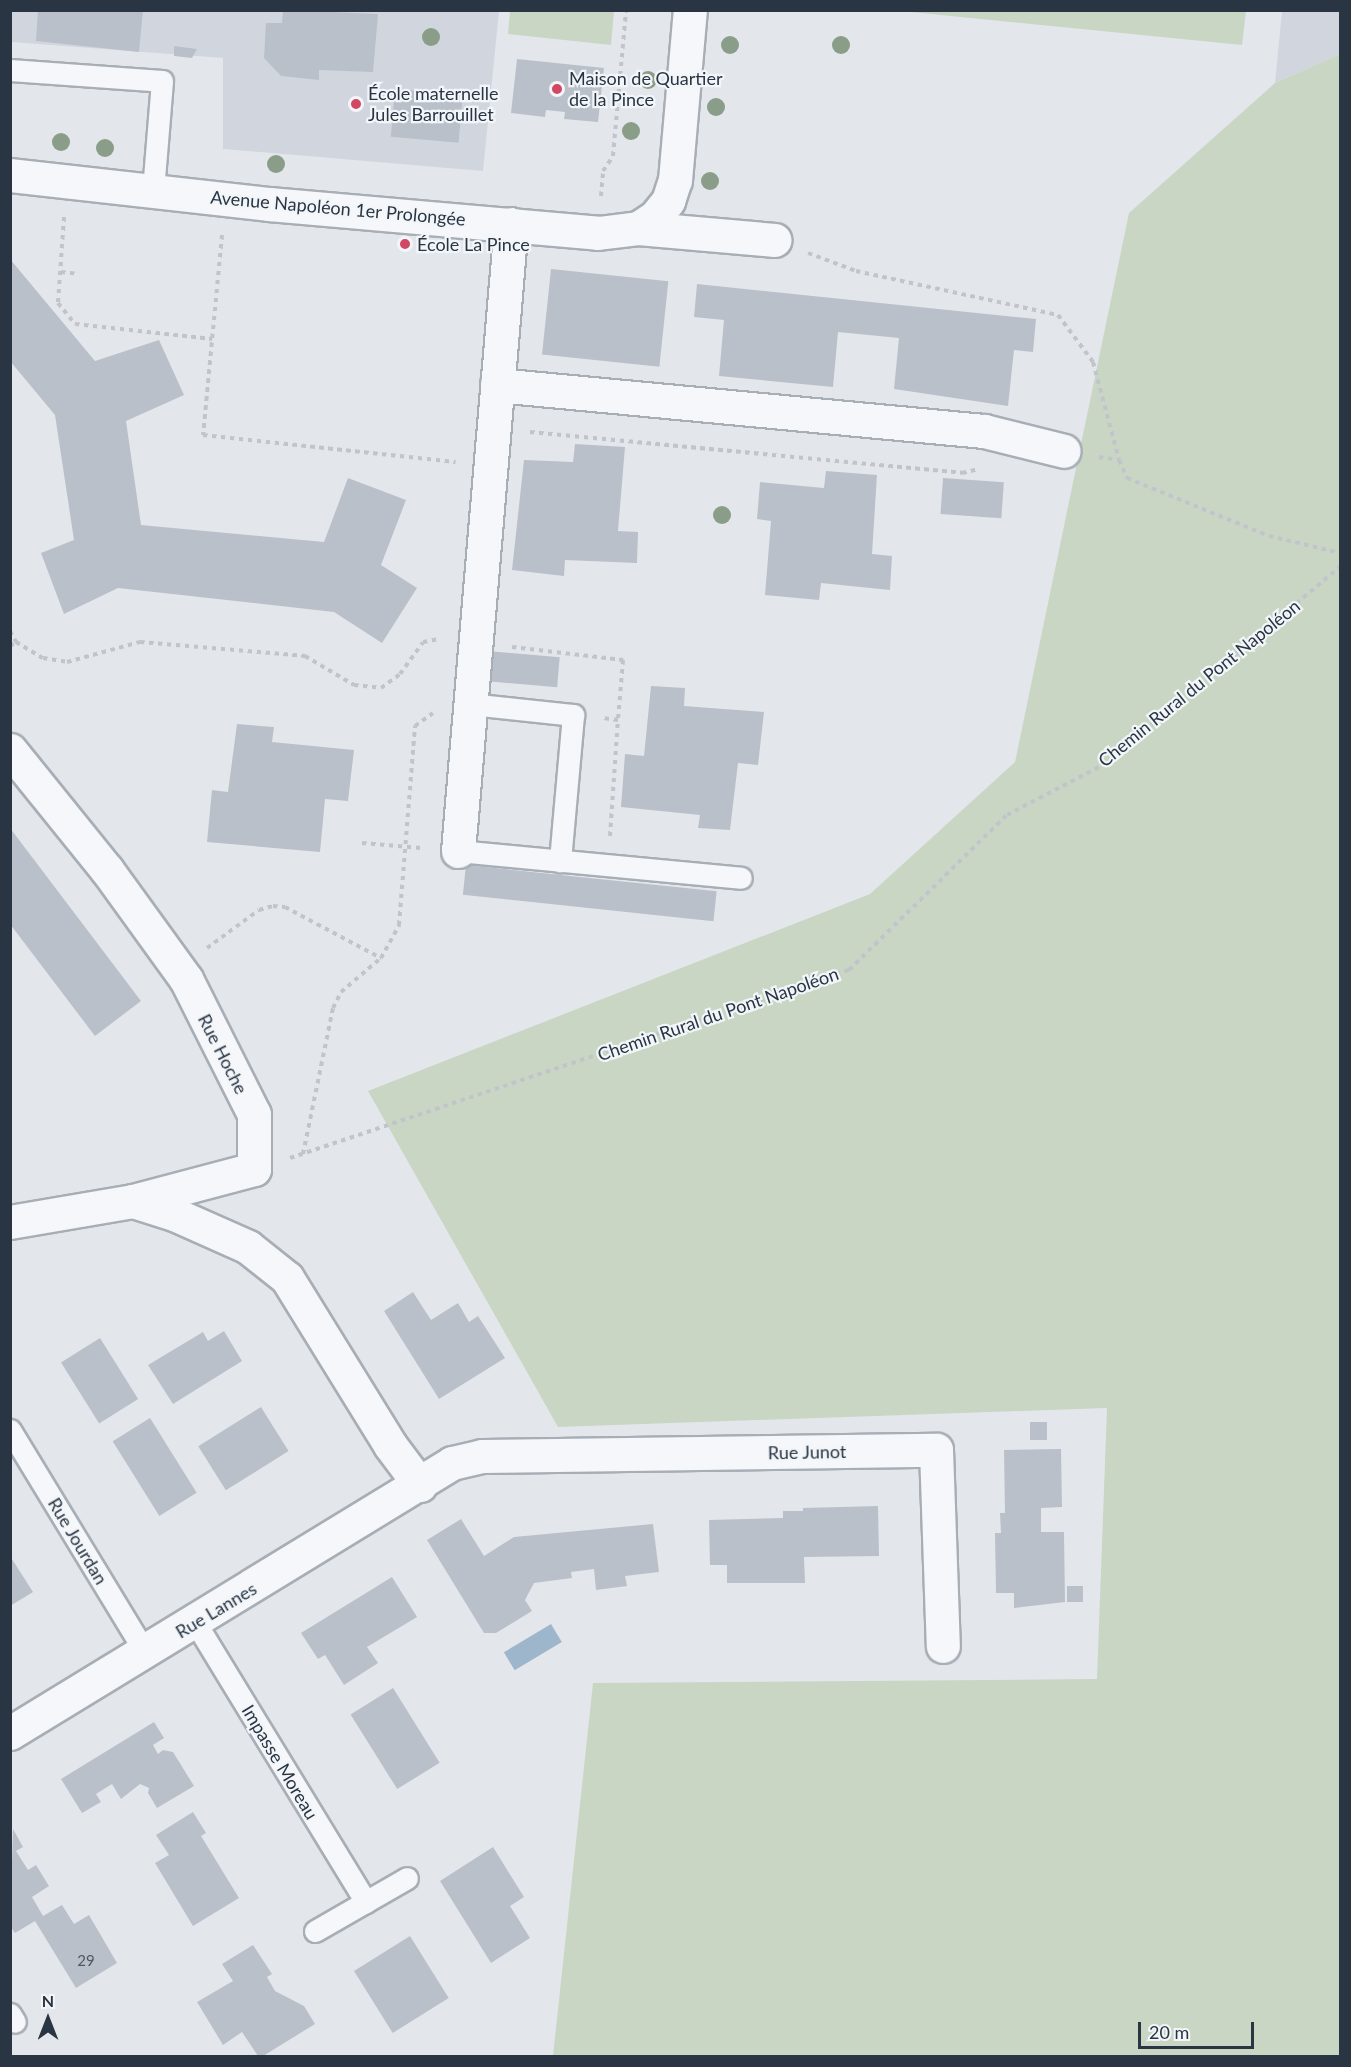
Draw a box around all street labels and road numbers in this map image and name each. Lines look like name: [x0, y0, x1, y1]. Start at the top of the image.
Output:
street label: Avenue Napoléon 1er Prolongée: [209, 186, 467, 230]
street label: Chemin Rural du Pont Napoléon: [1094, 595, 1304, 771]
street label: Chemin Rural du Pont Napoléon: [595, 963, 841, 1065]
street label: Rue Hoche: [194, 1010, 252, 1098]
street label: Rue Junot: [767, 1441, 847, 1463]
street label: Rue Jourdan: [44, 1494, 112, 1588]
street label: Rue Lannes: [172, 1577, 260, 1643]
street label: Impasse Moreau: [237, 1701, 323, 1823]

